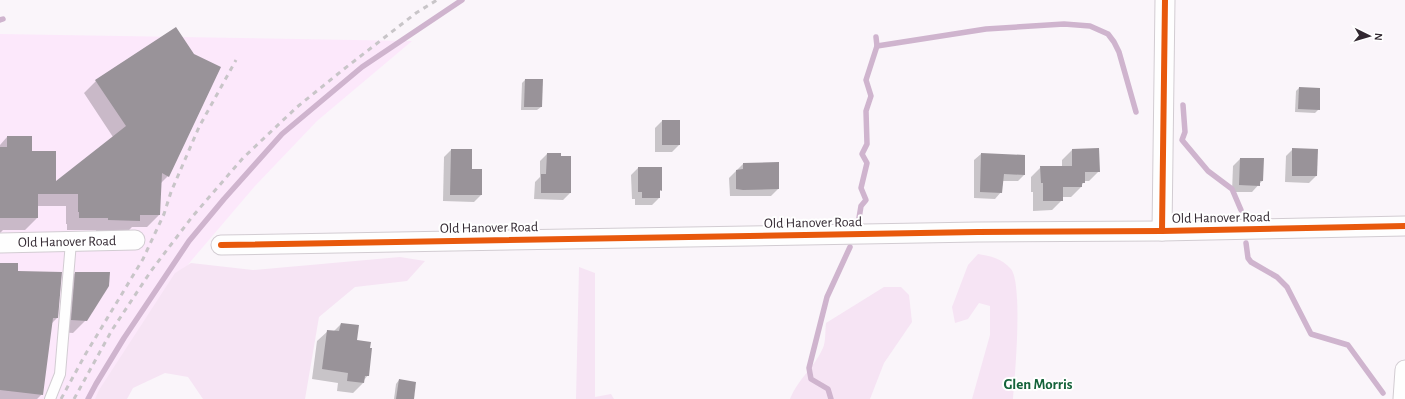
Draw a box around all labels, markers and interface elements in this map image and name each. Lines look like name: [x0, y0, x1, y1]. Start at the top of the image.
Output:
north arrow: [1349, 16, 1389, 56]
text: N: [1373, 33, 1384, 41]
street label: Old Hanover Road: [1172, 210, 1270, 226]
street label: Old Hanover Road: [764, 215, 862, 231]
street label: Old Hanover Road: [440, 220, 538, 236]
street label: Old Hanover Road: [18, 234, 116, 250]
district label: Glen Morris: [1003, 377, 1073, 392]

